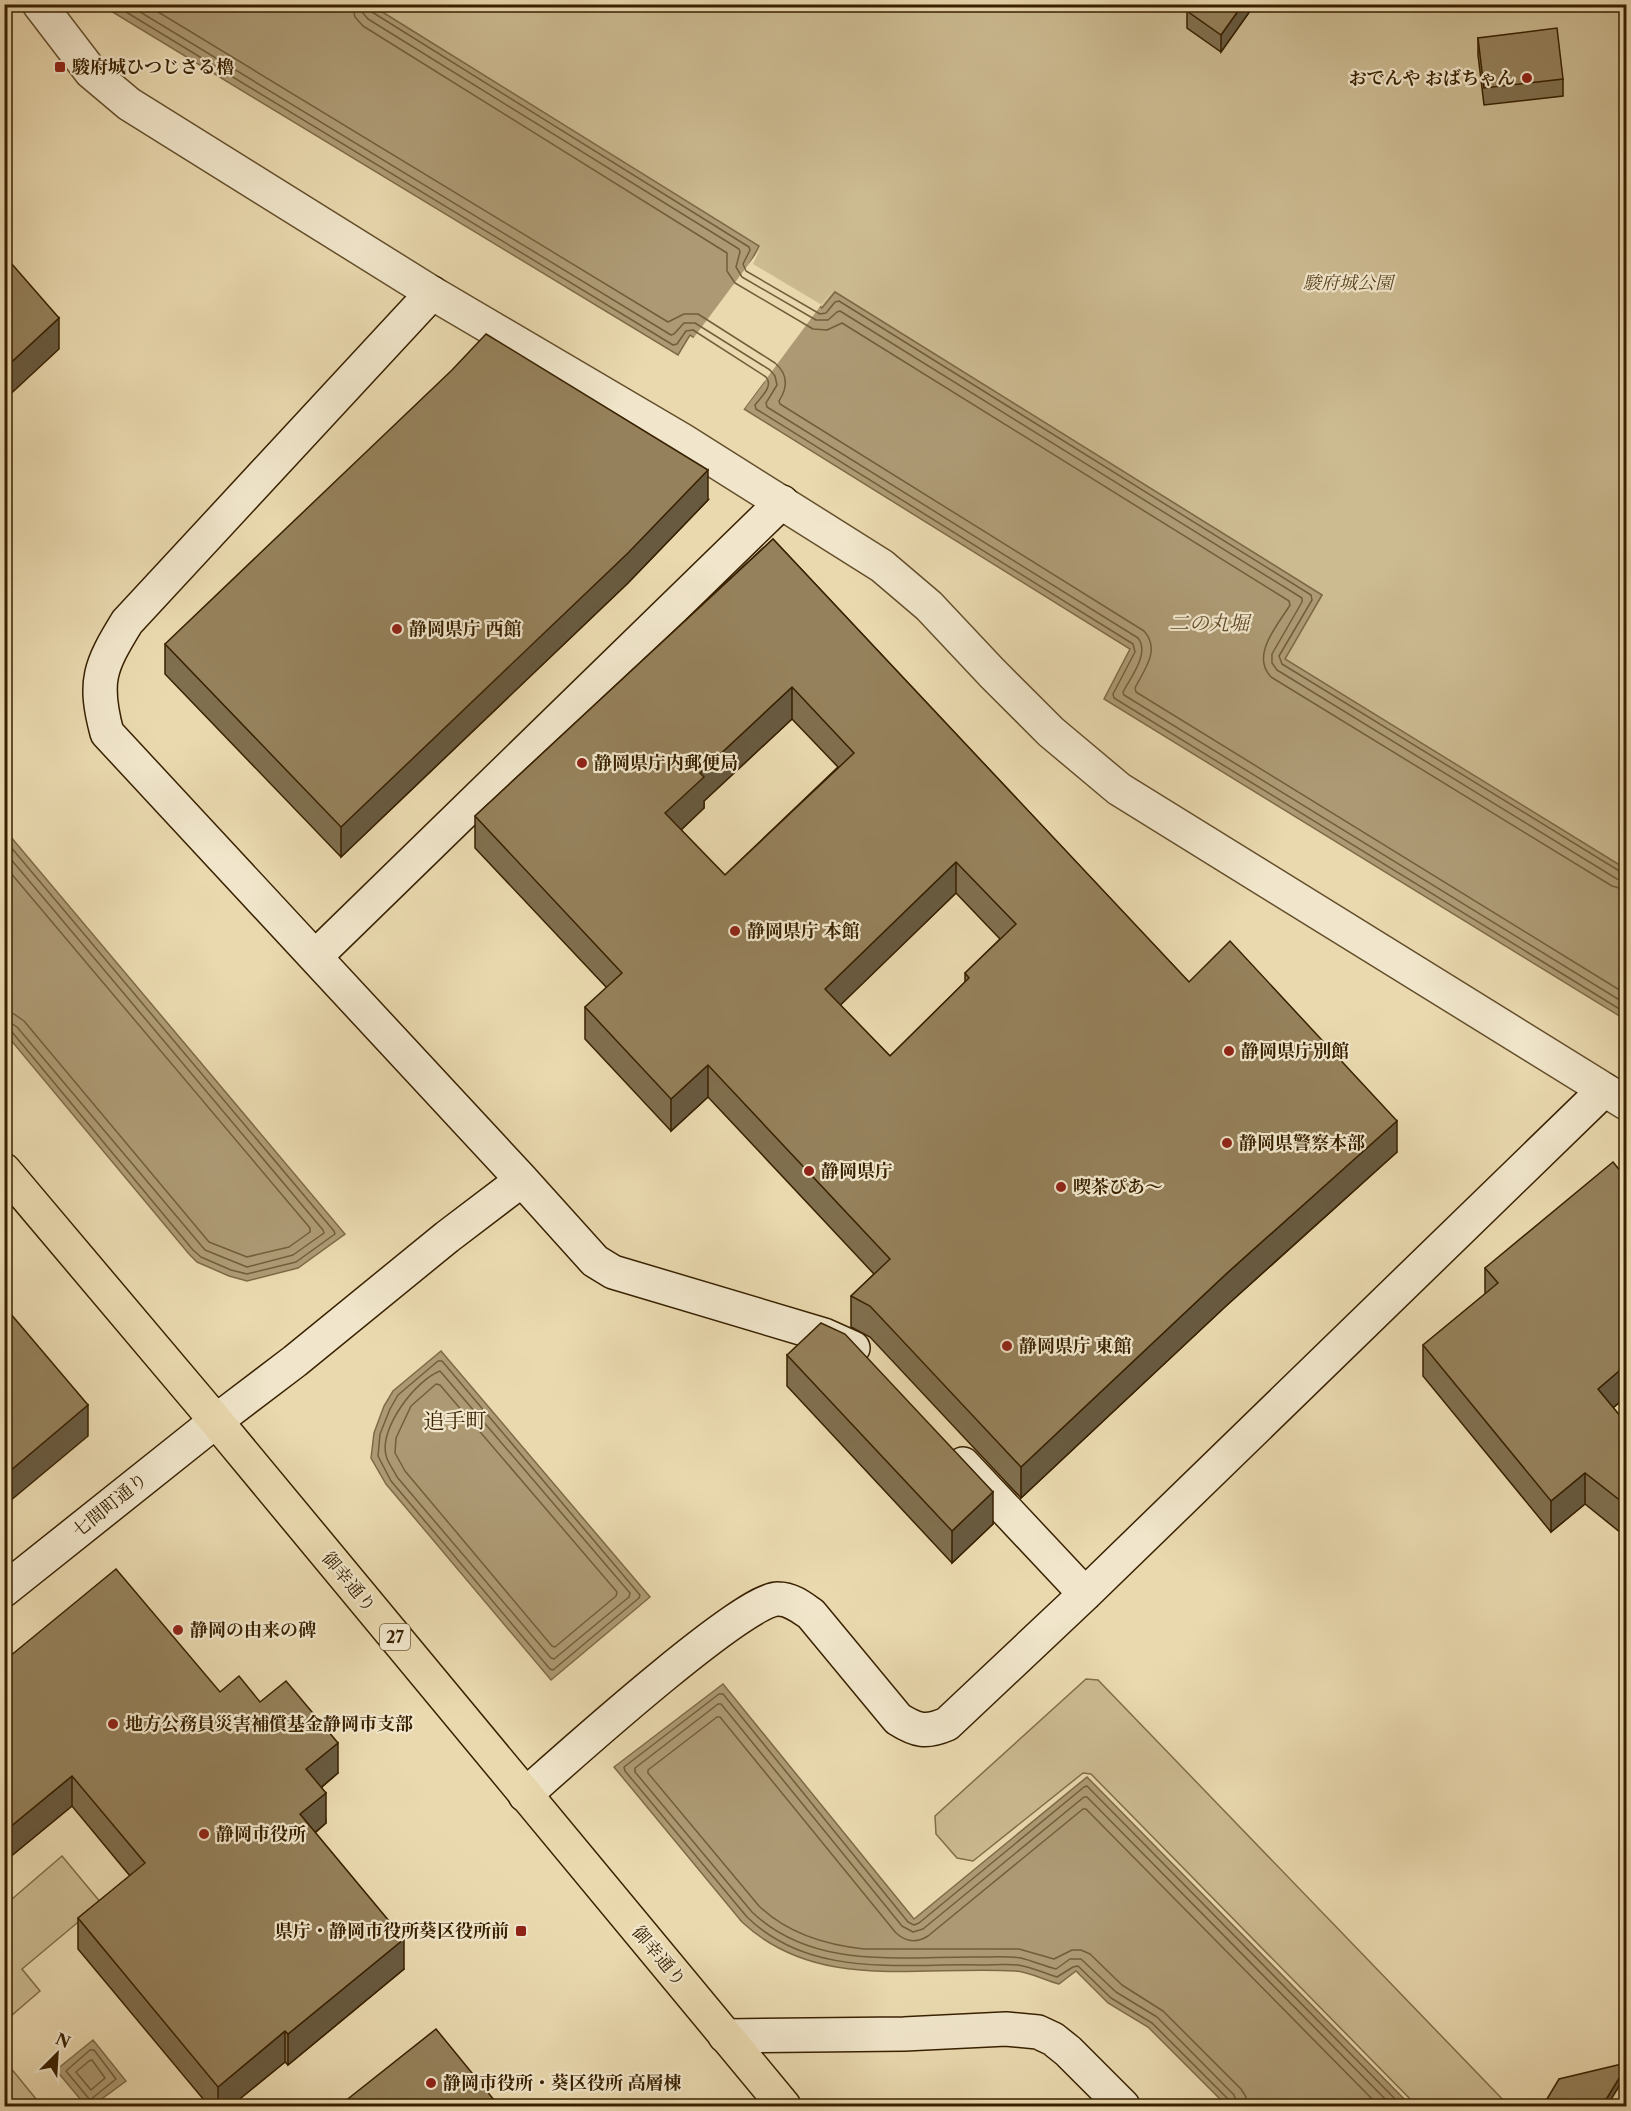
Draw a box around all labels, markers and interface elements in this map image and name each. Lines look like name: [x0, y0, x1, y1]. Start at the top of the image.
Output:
place label: 駿府城ひつじさる櫓: [72, 56, 234, 78]
marker: 駿府城ひつじさる櫓: [53, 60, 67, 74]
place label: おでんや おばちゃん: [1349, 67, 1515, 89]
marker: おでんや おばちゃん: [1520, 71, 1534, 85]
park label: 駿府城公園: [1303, 272, 1396, 294]
water label: 二の丸堀: [1169, 611, 1252, 635]
place label: 静岡県庁 西館: [409, 618, 522, 640]
marker: 静岡県庁 西館: [390, 622, 404, 636]
place label: 静岡県庁内郵便局: [594, 752, 738, 774]
marker: 静岡県庁内郵便局: [575, 756, 589, 770]
place label: 静岡県庁 本館: [747, 920, 860, 942]
marker: 静岡県庁 本館: [728, 924, 742, 938]
place label: 静岡県庁別館: [1241, 1040, 1349, 1062]
marker: 静岡県庁別館: [1222, 1044, 1236, 1058]
place label: 静岡県警察本部: [1239, 1132, 1365, 1154]
marker: 静岡県警察本部: [1220, 1136, 1234, 1150]
place label: 静岡県庁: [821, 1160, 893, 1182]
marker: 静岡県庁: [802, 1164, 816, 1178]
place label: 喫茶ぴあ〜: [1073, 1176, 1163, 1198]
marker: 喫茶ぴあ〜: [1054, 1180, 1068, 1194]
place label: 静岡県庁 東館: [1019, 1335, 1132, 1357]
marker: 静岡県庁 東館: [1000, 1339, 1014, 1353]
district label: 追手町: [424, 1408, 487, 1433]
street label: 七間町通り: [68, 1468, 152, 1542]
street label: 御幸通り: [317, 1547, 381, 1617]
place label: 静岡の由来の碑: [190, 1619, 316, 1641]
marker: 静岡の由来の碑: [171, 1623, 185, 1637]
road number: 27: [380, 1624, 410, 1650]
place label: 地方公務員災害補償基金静岡市支部: [125, 1713, 413, 1735]
marker: 地方公務員災害補償基金静岡市支部: [106, 1717, 120, 1731]
place label: 静岡市役所: [216, 1823, 306, 1845]
marker: 静岡市役所: [197, 1827, 211, 1841]
place label: 県庁・静岡市役所葵区役所前: [275, 1920, 509, 1942]
street label: 御幸通り: [627, 1921, 691, 1991]
marker: 県庁・静岡市役所葵区役所前: [514, 1924, 528, 1938]
north arrow: [27, 2024, 87, 2084]
text: N: [53, 2028, 74, 2052]
place label: 静岡市役所・葵区役所 高層棟: [443, 2072, 682, 2094]
marker: 静岡市役所・葵区役所 高層棟: [424, 2076, 438, 2090]

